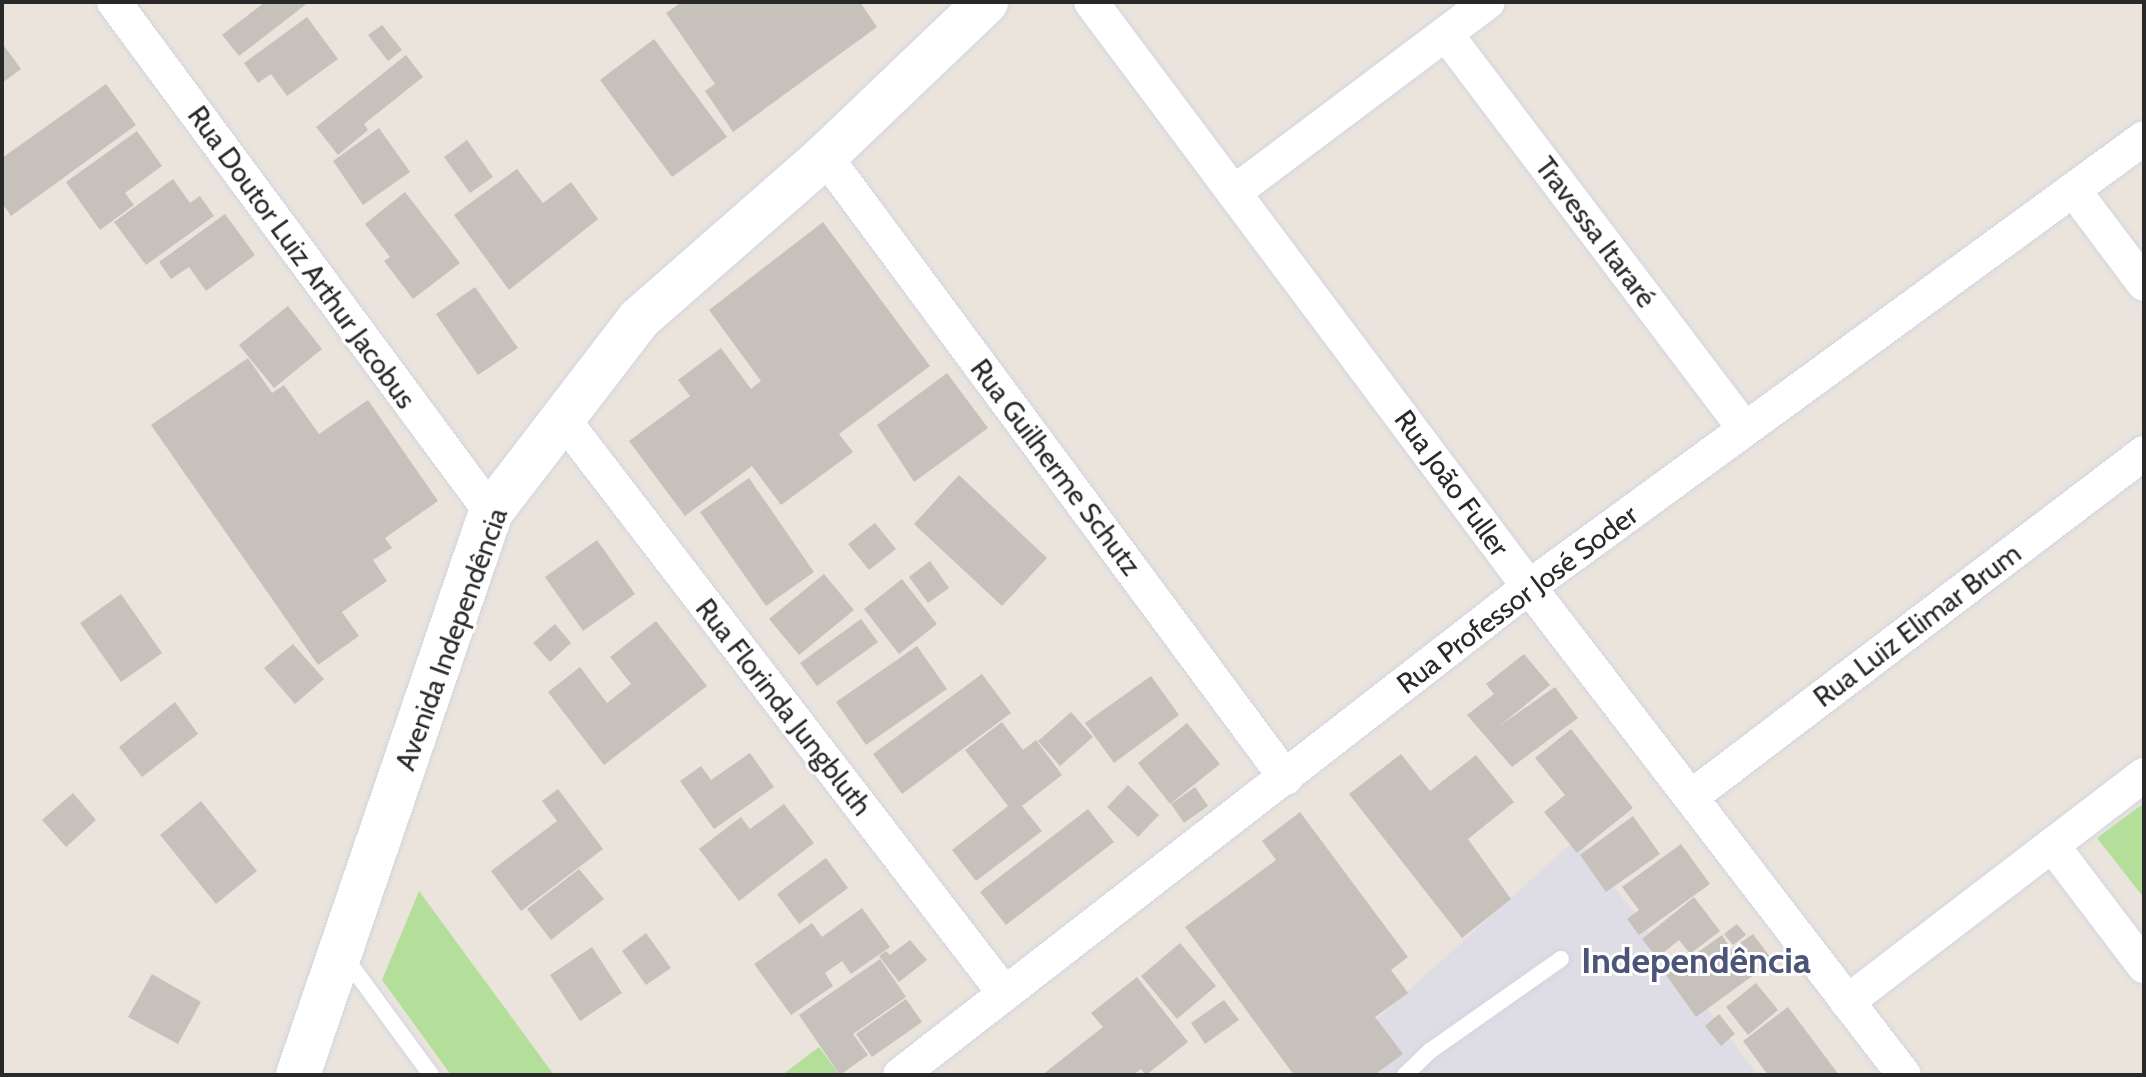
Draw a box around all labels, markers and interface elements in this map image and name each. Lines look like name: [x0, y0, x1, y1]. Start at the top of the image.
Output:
street label: Rua Doutor Luiz Arthur Jacobus: [181, 99, 423, 415]
street label: Travessa Itararé: [1529, 150, 1663, 314]
street label: Rua Guilherme Schutz: [964, 352, 1148, 582]
street label: Rua João Fuller: [1388, 403, 1516, 563]
street label: Rua Professor José Soder: [1390, 498, 1644, 700]
street label: Avenida Independência: [388, 503, 514, 775]
street label: Rua Luiz Elimar Brum: [1807, 536, 2027, 714]
street label: Rua Florinda Jungbluth: [689, 592, 879, 822]
district label: Independência: [1581, 939, 1811, 983]

